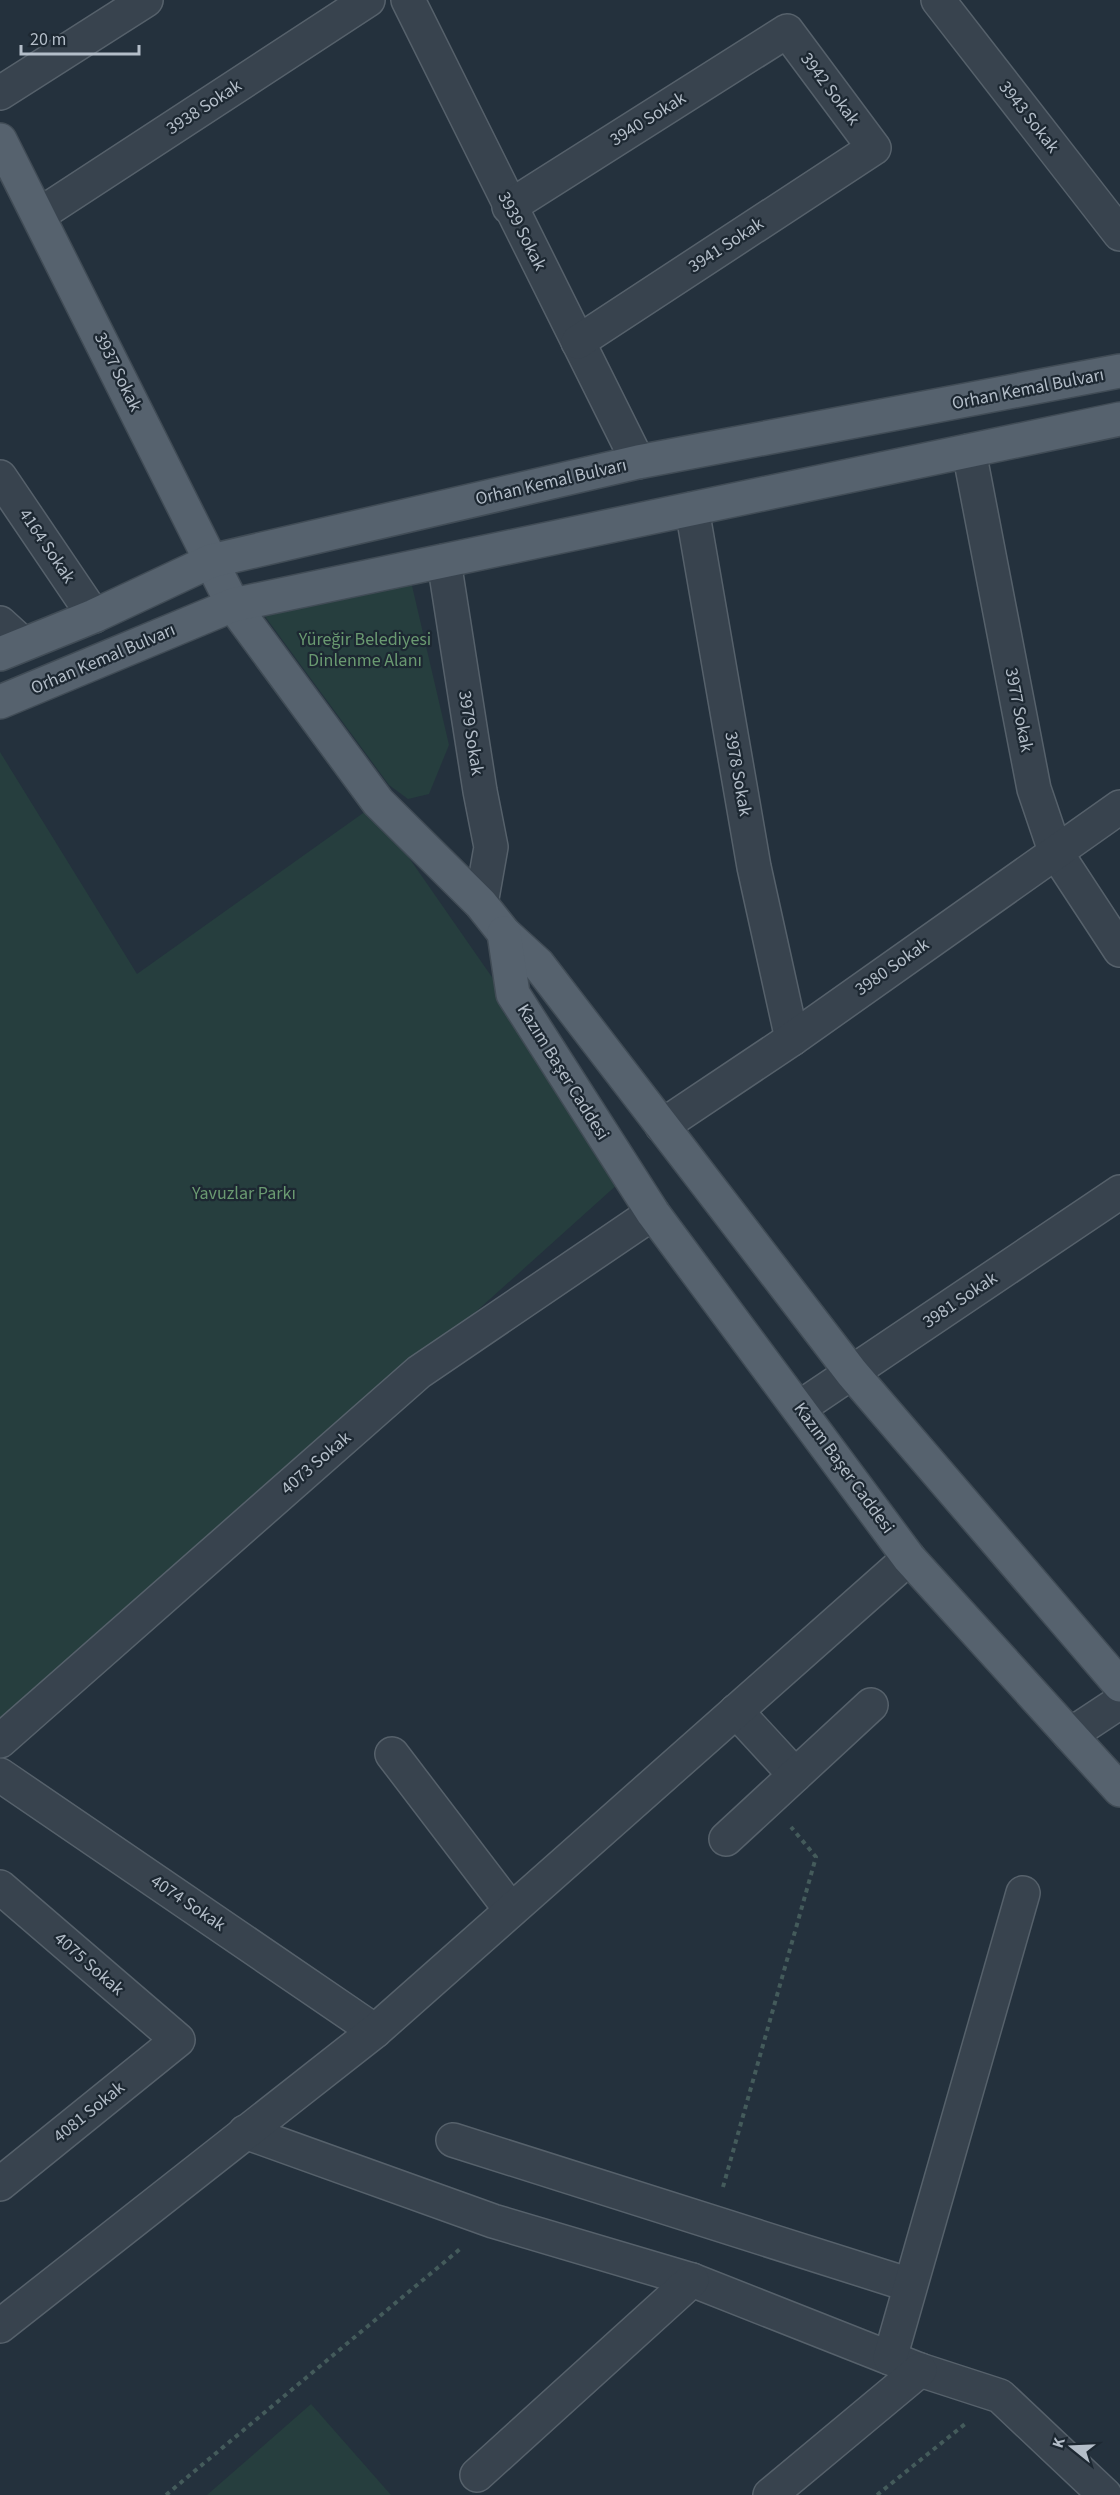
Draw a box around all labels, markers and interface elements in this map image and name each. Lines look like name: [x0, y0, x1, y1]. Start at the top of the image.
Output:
scale bar: [21, 18, 140, 56]
text: 20 m: [30, 27, 66, 52]
street label: 3942 Sokak: [794, 47, 866, 131]
street label: 3938 Sokak: [161, 73, 247, 141]
street label: 3943 Sokak: [993, 76, 1065, 158]
street label: 3940 Sokak: [605, 86, 691, 152]
street label: 3939 Sokak: [491, 187, 553, 275]
street label: 3941 Sokak: [683, 211, 769, 279]
street label: 3937 Sokak: [88, 328, 148, 416]
street label: Orhan Kemal Bulvarı: [950, 362, 1106, 416]
street label: Orhan Kemal Bulvarı: [473, 452, 629, 512]
street label: 4164 Sokak: [13, 504, 81, 588]
street label: Orhan Kemal Bulvarı: [27, 617, 179, 701]
park label: Yüreğir Belediyesi Dinlenme Alanı: [298, 627, 431, 673]
street label: 3977 Sokak: [999, 666, 1039, 754]
street label: 3979 Sokak: [452, 689, 490, 777]
street label: 3978 Sokak: [718, 730, 758, 818]
street label: 3980 Sokak: [850, 932, 934, 1002]
street label: Kazım Başer Caddesi: [511, 999, 615, 1145]
park label: Yavuzlar Parkı: [191, 1181, 296, 1206]
street label: 3981 Sokak: [918, 1266, 1002, 1334]
street label: Kazım Başer Caddesi: [788, 1397, 900, 1539]
street label: 4073 Sokak: [276, 1425, 357, 1500]
street label: 4074 Sokak: [146, 1869, 230, 1937]
street label: 4075 Sokak: [49, 1927, 130, 2002]
street label: 4081 Sokak: [48, 2075, 130, 2149]
north arrow: [1042, 2417, 1102, 2477]
text: K: [1047, 2434, 1071, 2451]

